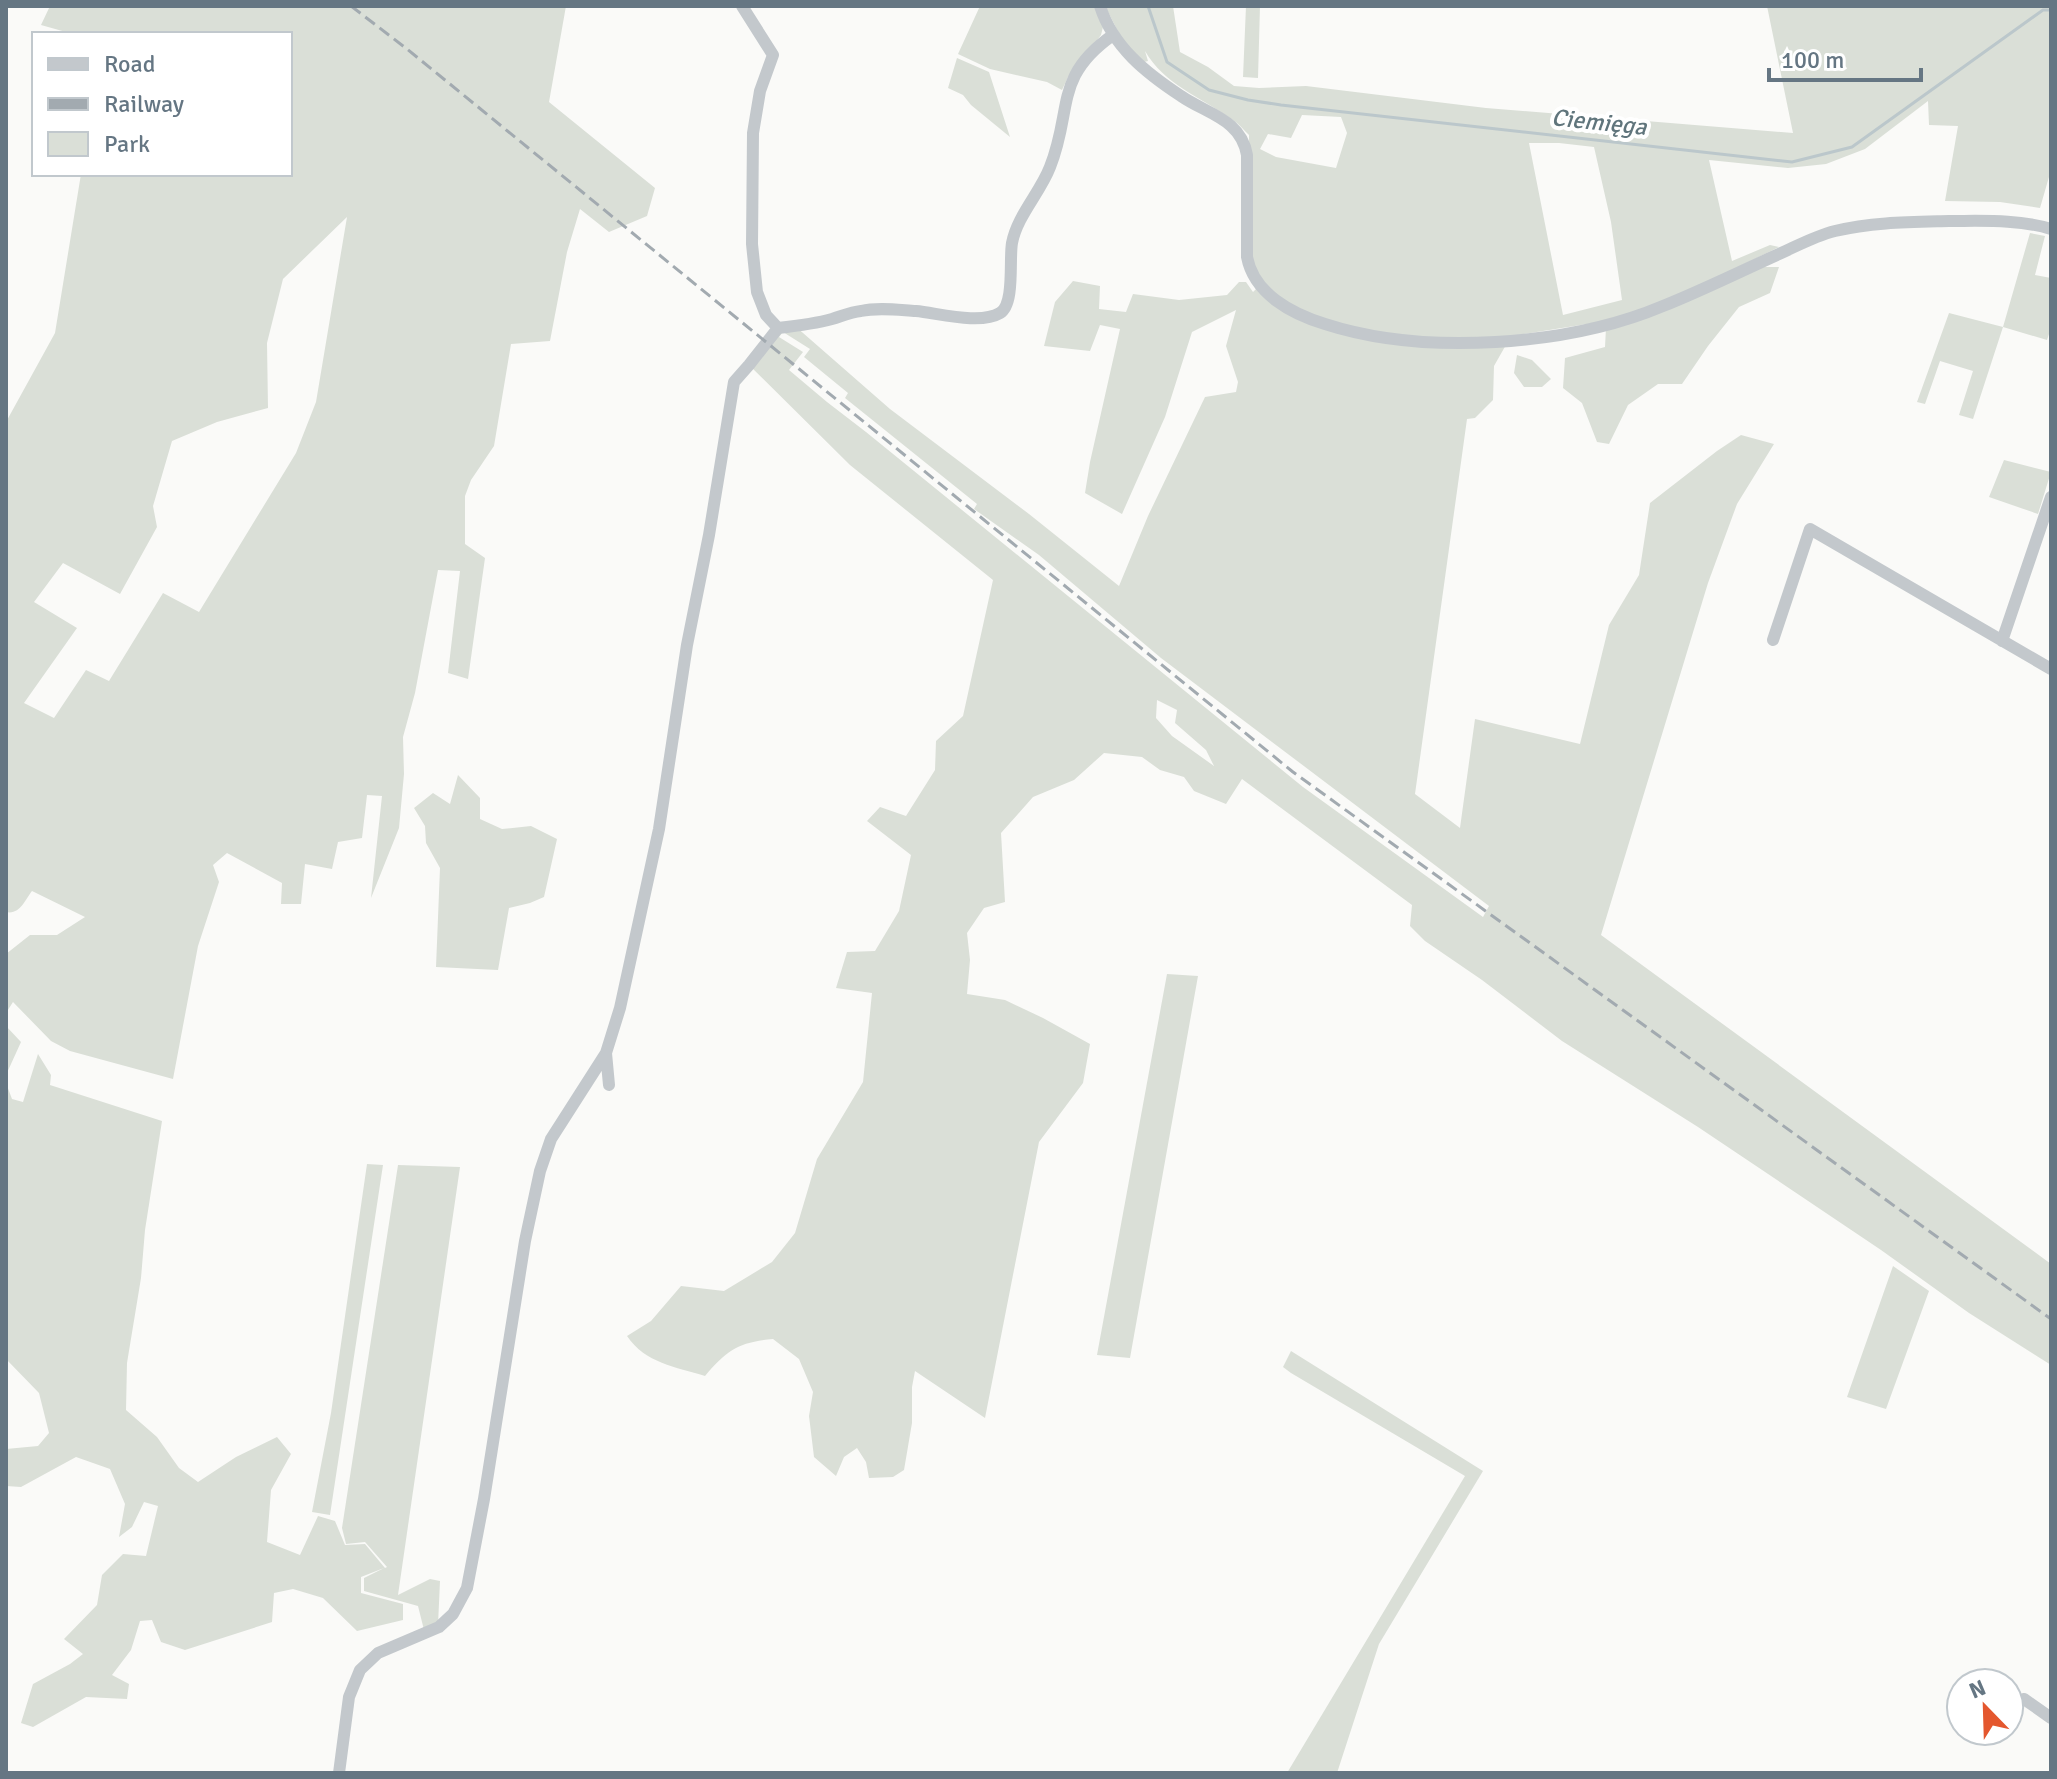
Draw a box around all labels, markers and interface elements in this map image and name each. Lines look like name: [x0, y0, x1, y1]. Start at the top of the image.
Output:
legend: [32, 32, 292, 176]
scale bar: [1769, 32, 1921, 82]
text: 100 m: [1781, 45, 1844, 75]
text: Road: [104, 49, 155, 79]
text: Railway: [104, 89, 184, 119]
water label: Ciemięga: [1550, 102, 1649, 142]
text: Park: [104, 129, 150, 159]
north arrow: [1945, 1667, 2025, 1747]
text: N: [1965, 1674, 1990, 1704]

